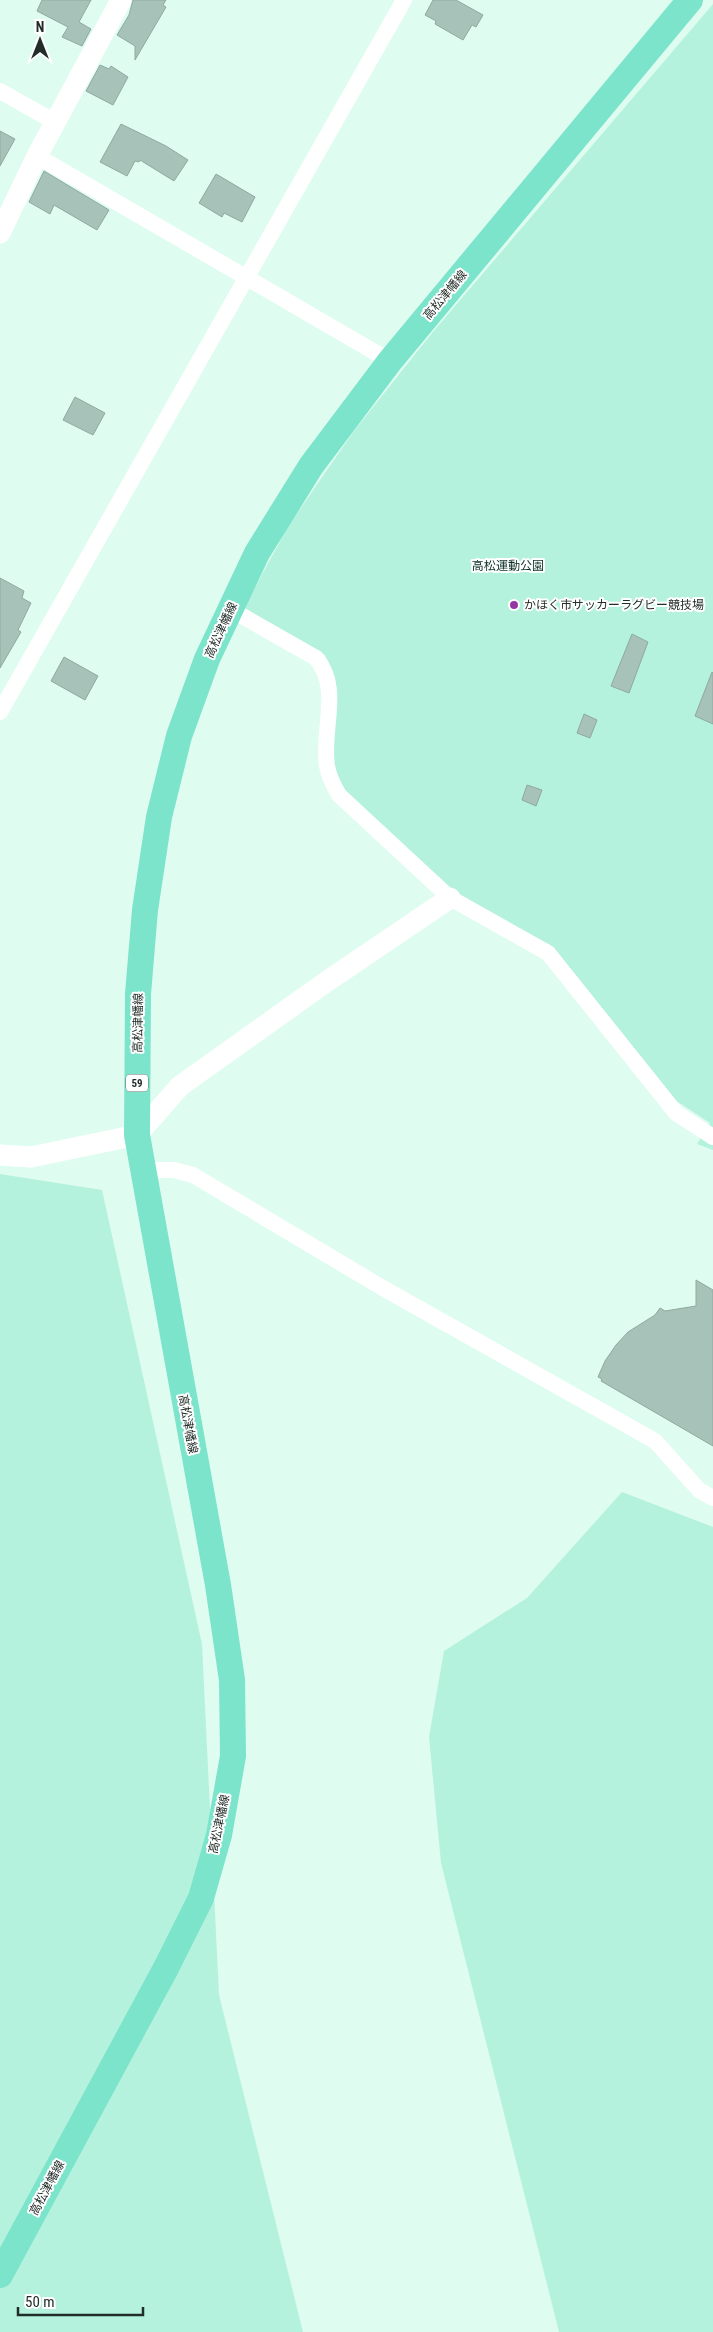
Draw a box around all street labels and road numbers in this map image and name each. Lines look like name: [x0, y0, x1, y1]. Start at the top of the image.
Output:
street label: 高松津幡線: [420, 268, 470, 322]
street label: 高松津幡線: [202, 600, 240, 660]
street label: 高松津幡線: [130, 993, 146, 1053]
road number: 59: [126, 1074, 148, 1092]
street label: 高松津幡線: [176, 1393, 200, 1455]
street label: 高松津幡線: [206, 1793, 232, 1855]
street label: 高松津幡線: [27, 2158, 67, 2218]

